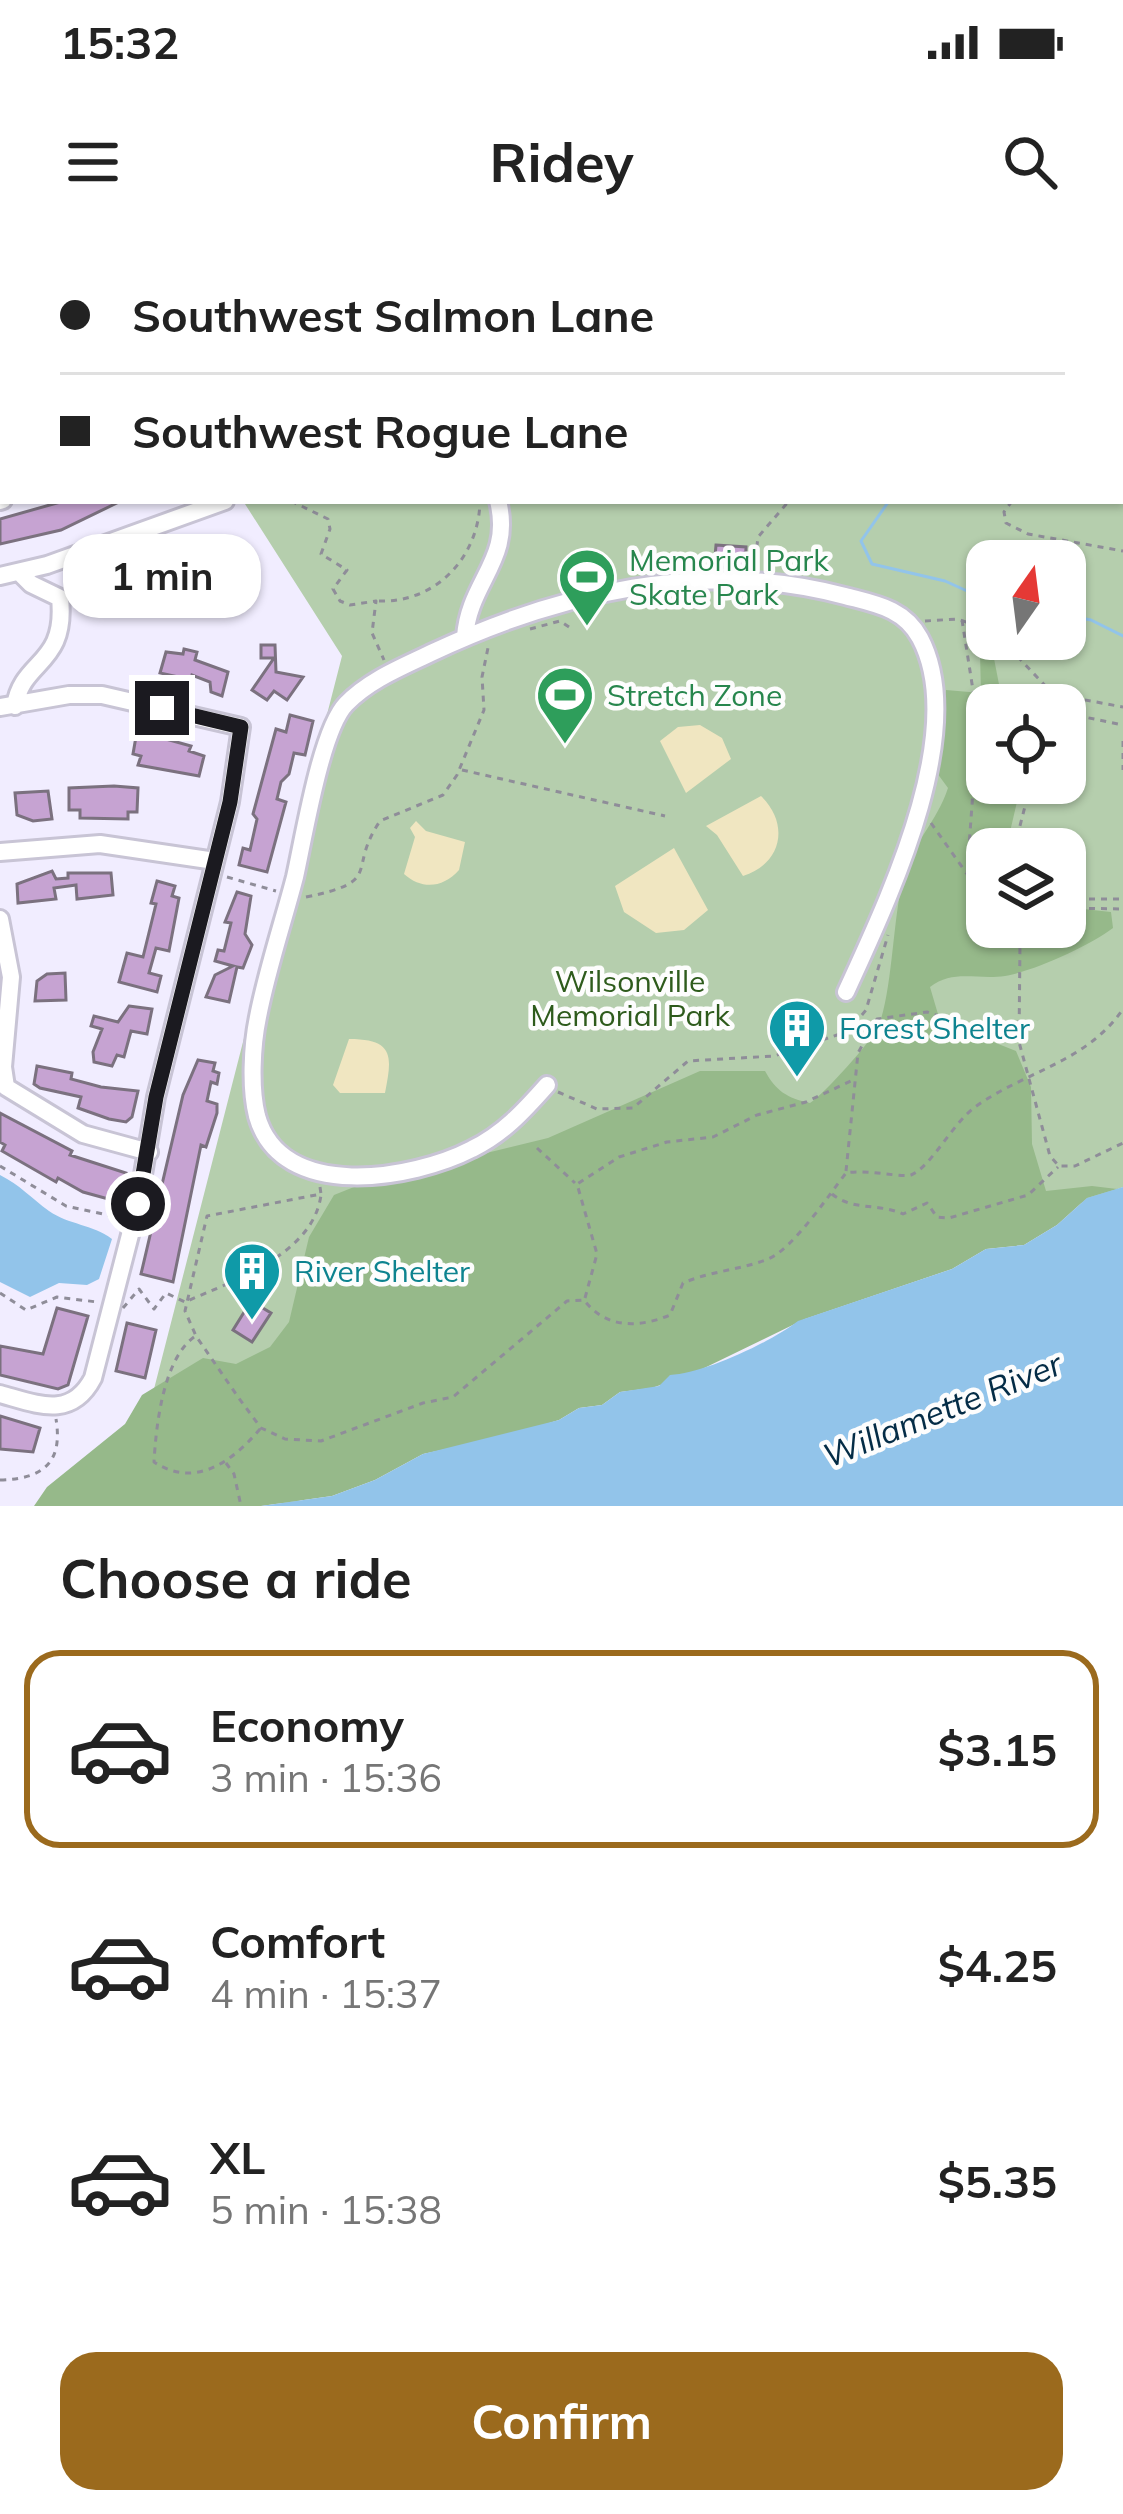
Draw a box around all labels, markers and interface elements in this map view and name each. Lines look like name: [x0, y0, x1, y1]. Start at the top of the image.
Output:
text: 15:32: [60, 14, 179, 70]
text: Ridey: [490, 128, 633, 196]
icon: menu: [60, 129, 126, 195]
icon: search: [997, 129, 1063, 195]
text: Southwest Salmon Lane: [132, 287, 654, 343]
text: Southwest Rogue Lane: [132, 403, 628, 459]
callout: 1 min: [63, 534, 261, 618]
north arrow: [966, 540, 1086, 660]
map controls: [966, 540, 1086, 948]
place label: Memorial Park Skate Park: [629, 541, 829, 613]
sports icon: Memorial Park Skate Park: [556, 546, 618, 628]
text: 1 min: [111, 551, 213, 600]
sports icon: Stretch Zone: [534, 664, 596, 746]
place label: Stretch Zone: [607, 676, 782, 714]
route end: [135, 681, 189, 735]
button: locate: [966, 684, 1086, 804]
button: layers: [966, 828, 1086, 948]
park label: Wilsonville Memorial Park: [530, 962, 730, 1034]
building icon: Forest Shelter: [766, 997, 828, 1079]
place label: Forest Shelter: [839, 1009, 1030, 1047]
route start: [111, 1177, 165, 1231]
building icon: River Shelter: [221, 1240, 283, 1322]
place label: River Shelter: [294, 1252, 470, 1290]
water label: Willamette River: [817, 1342, 1069, 1476]
text: Choose a ride: [60, 1544, 412, 1612]
icon: car: [66, 1695, 174, 1803]
text: Economy: [210, 1697, 404, 1753]
text: $3.15: [938, 1721, 1057, 1777]
text: 3 min · 15:36: [210, 1753, 442, 1802]
icon: car: [66, 1911, 174, 2019]
text: Comfort: [210, 1913, 385, 1969]
text: $4.25: [938, 1937, 1057, 1993]
text: 4 min · 15:37: [210, 1969, 442, 2018]
icon: car: [66, 2127, 174, 2235]
text: XL: [210, 2129, 265, 2185]
text: $5.35: [938, 2153, 1057, 2209]
text: 5 min · 15:38: [210, 2185, 442, 2234]
button: Confirm: [60, 2352, 1063, 2490]

